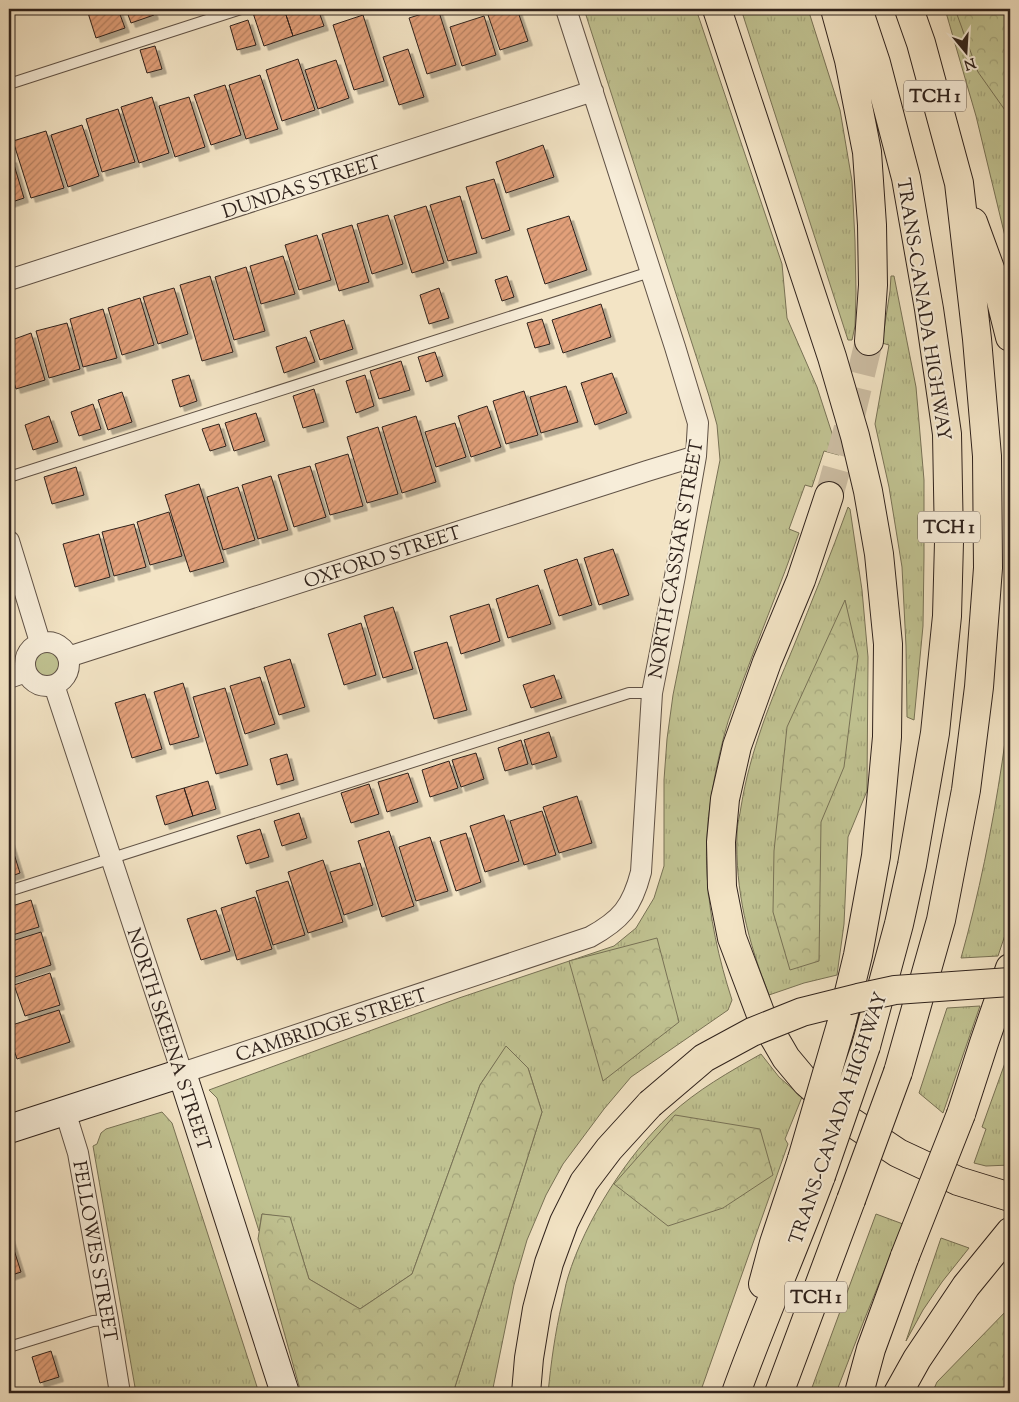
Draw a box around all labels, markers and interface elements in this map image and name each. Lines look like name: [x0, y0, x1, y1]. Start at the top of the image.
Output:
north arrow: [942, 28, 992, 78]
text: N: [961, 51, 978, 74]
road number: TCH 1: [904, 80, 966, 112]
street label: DUNDAS STREET: [219, 150, 384, 227]
street label: TRANS-CANADA HIGHWAY: [888, 176, 957, 443]
street label: NORTH CASSIAR STREET: [643, 438, 712, 681]
road number: TCH 1: [918, 512, 980, 542]
street label: OXFORD STREET: [301, 520, 465, 597]
street label: NORTH SKEENA STREET: [119, 925, 216, 1155]
street label: CAMBRIDGE STREET: [233, 983, 431, 1070]
street label: TRANS-CANADA HIGHWAY: [783, 988, 896, 1249]
street label: FELLOWES STREET: [64, 1159, 123, 1344]
road number: TCH 1: [785, 1281, 847, 1312]

